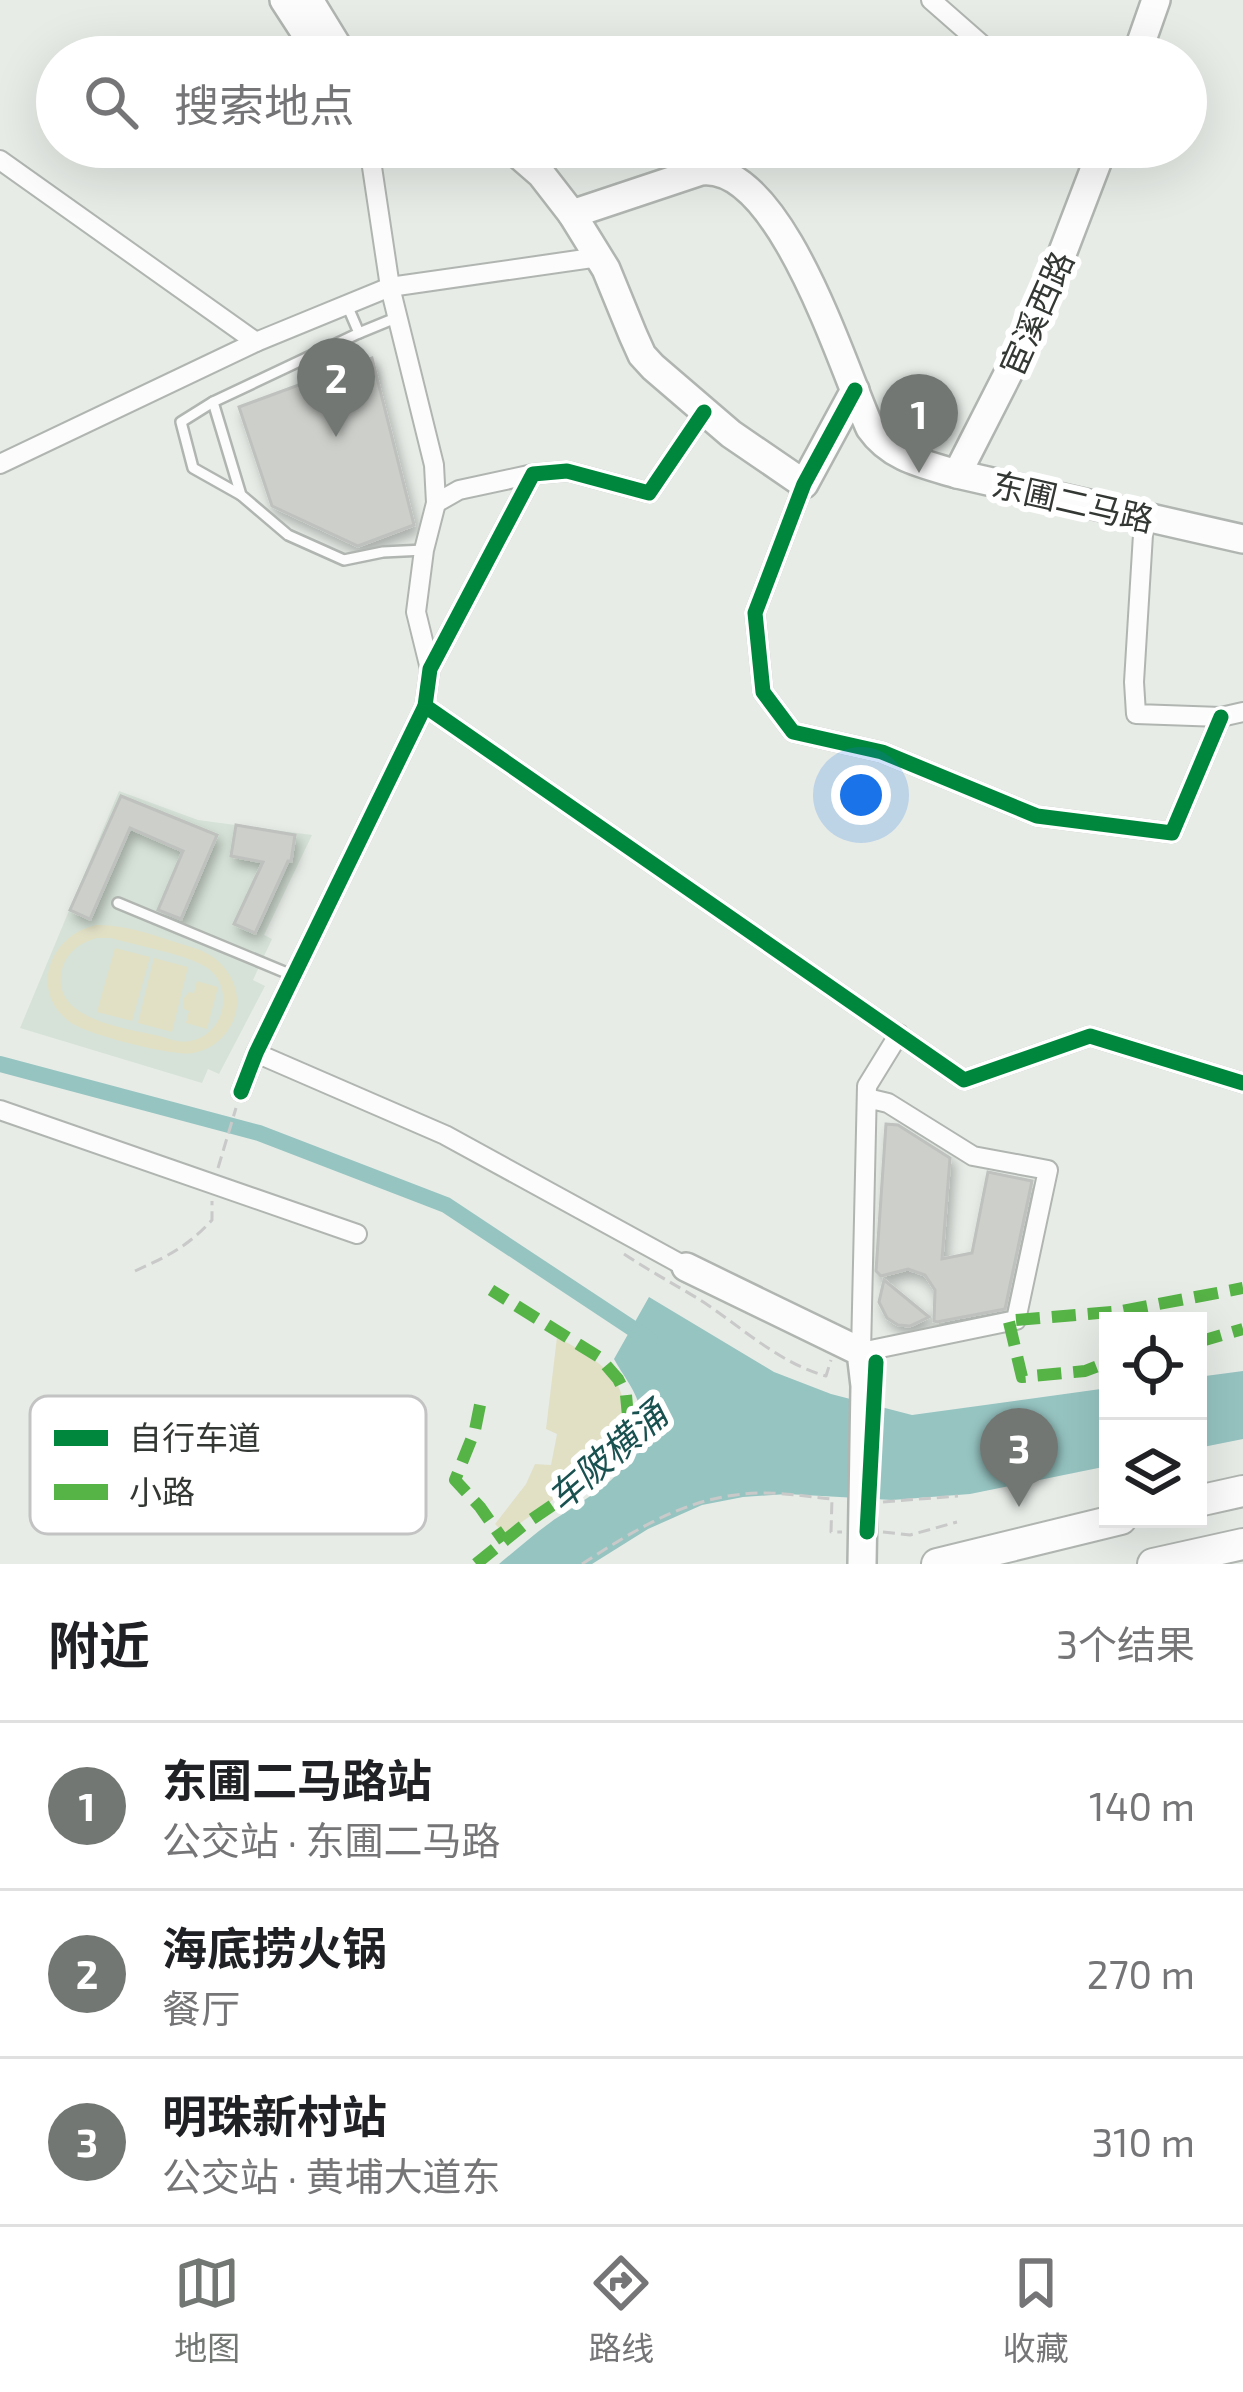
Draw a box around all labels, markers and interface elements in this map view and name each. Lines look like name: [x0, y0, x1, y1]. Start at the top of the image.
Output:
search box: [36, 36, 1207, 168]
icon: search: [78, 69, 144, 135]
text: 搜索地点: [174, 77, 354, 131]
street label: 宦溪西路: [991, 245, 1081, 381]
pin: 2: [297, 338, 375, 437]
pin: 1: [880, 374, 958, 473]
street label: 东圃二马路: [988, 463, 1158, 539]
your location: [831, 765, 891, 825]
map controls: [1099, 1312, 1207, 1528]
button: locate: [1099, 1312, 1207, 1420]
water label: 车陂横涌: [538, 1389, 677, 1518]
legend: [30, 1396, 426, 1534]
pin: 3: [980, 1408, 1058, 1507]
text: 自行车道: [129, 1417, 261, 1457]
button: layers: [1099, 1420, 1207, 1528]
text: 小路: [129, 1471, 195, 1511]
text: 附近: [48, 1613, 150, 1674]
text: 3个结果: [1056, 1620, 1195, 1667]
text: 东圃二马路站: [162, 1752, 432, 1806]
text: 1: [79, 1782, 95, 1829]
text: 140 m: [1089, 1782, 1195, 1829]
text: 公交站 · 东圃二马路: [162, 1816, 501, 1863]
text: 海底捞火锅: [162, 1920, 387, 1974]
text: 2: [76, 1950, 98, 1997]
text: 270 m: [1087, 1950, 1195, 1997]
text: 餐厅: [162, 1984, 240, 2031]
text: 明珠新村站: [162, 2088, 387, 2142]
text: 3: [76, 2118, 98, 2165]
text: 310 m: [1091, 2118, 1195, 2165]
text: 公交站 · 黄埔大道东: [162, 2152, 501, 2199]
tab: 地图: [174, 2250, 240, 2370]
tab: 路线: [588, 2250, 654, 2370]
tab: 收藏: [1003, 2250, 1069, 2370]

